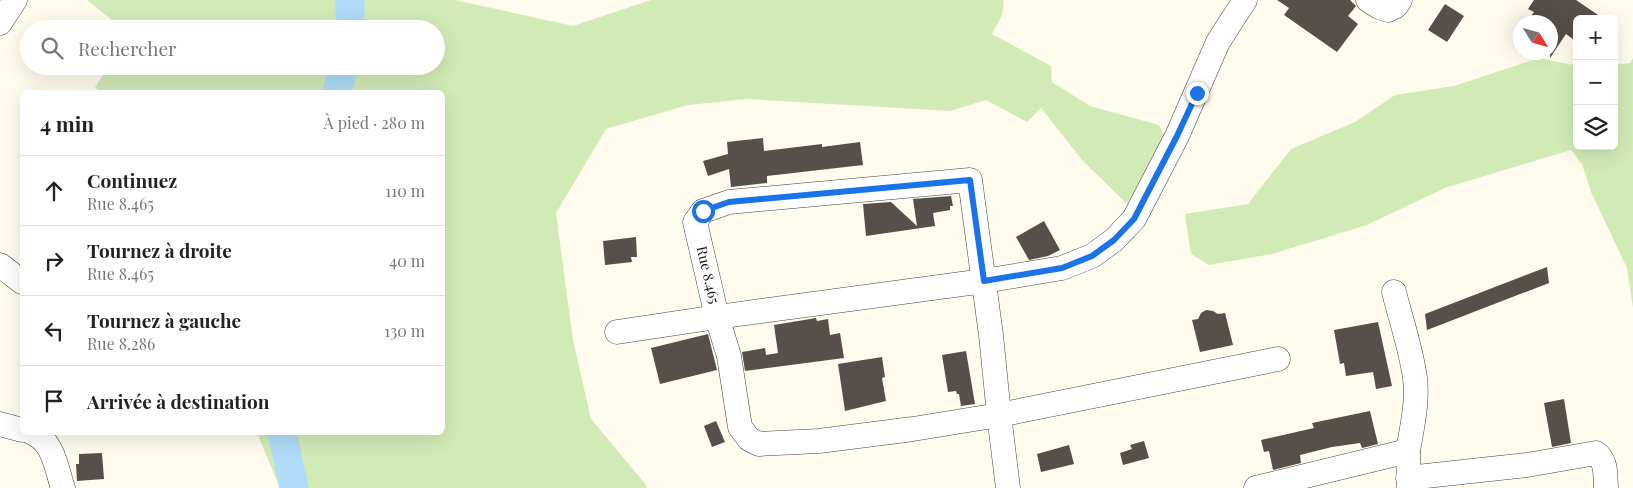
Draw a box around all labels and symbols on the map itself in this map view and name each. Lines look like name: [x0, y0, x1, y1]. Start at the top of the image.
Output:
north arrow: [1513, 15, 1558, 60]
route end: [1186, 82, 1209, 105]
route start: [692, 200, 715, 223]
street label: Rue 8.465: [693, 244, 724, 306]

